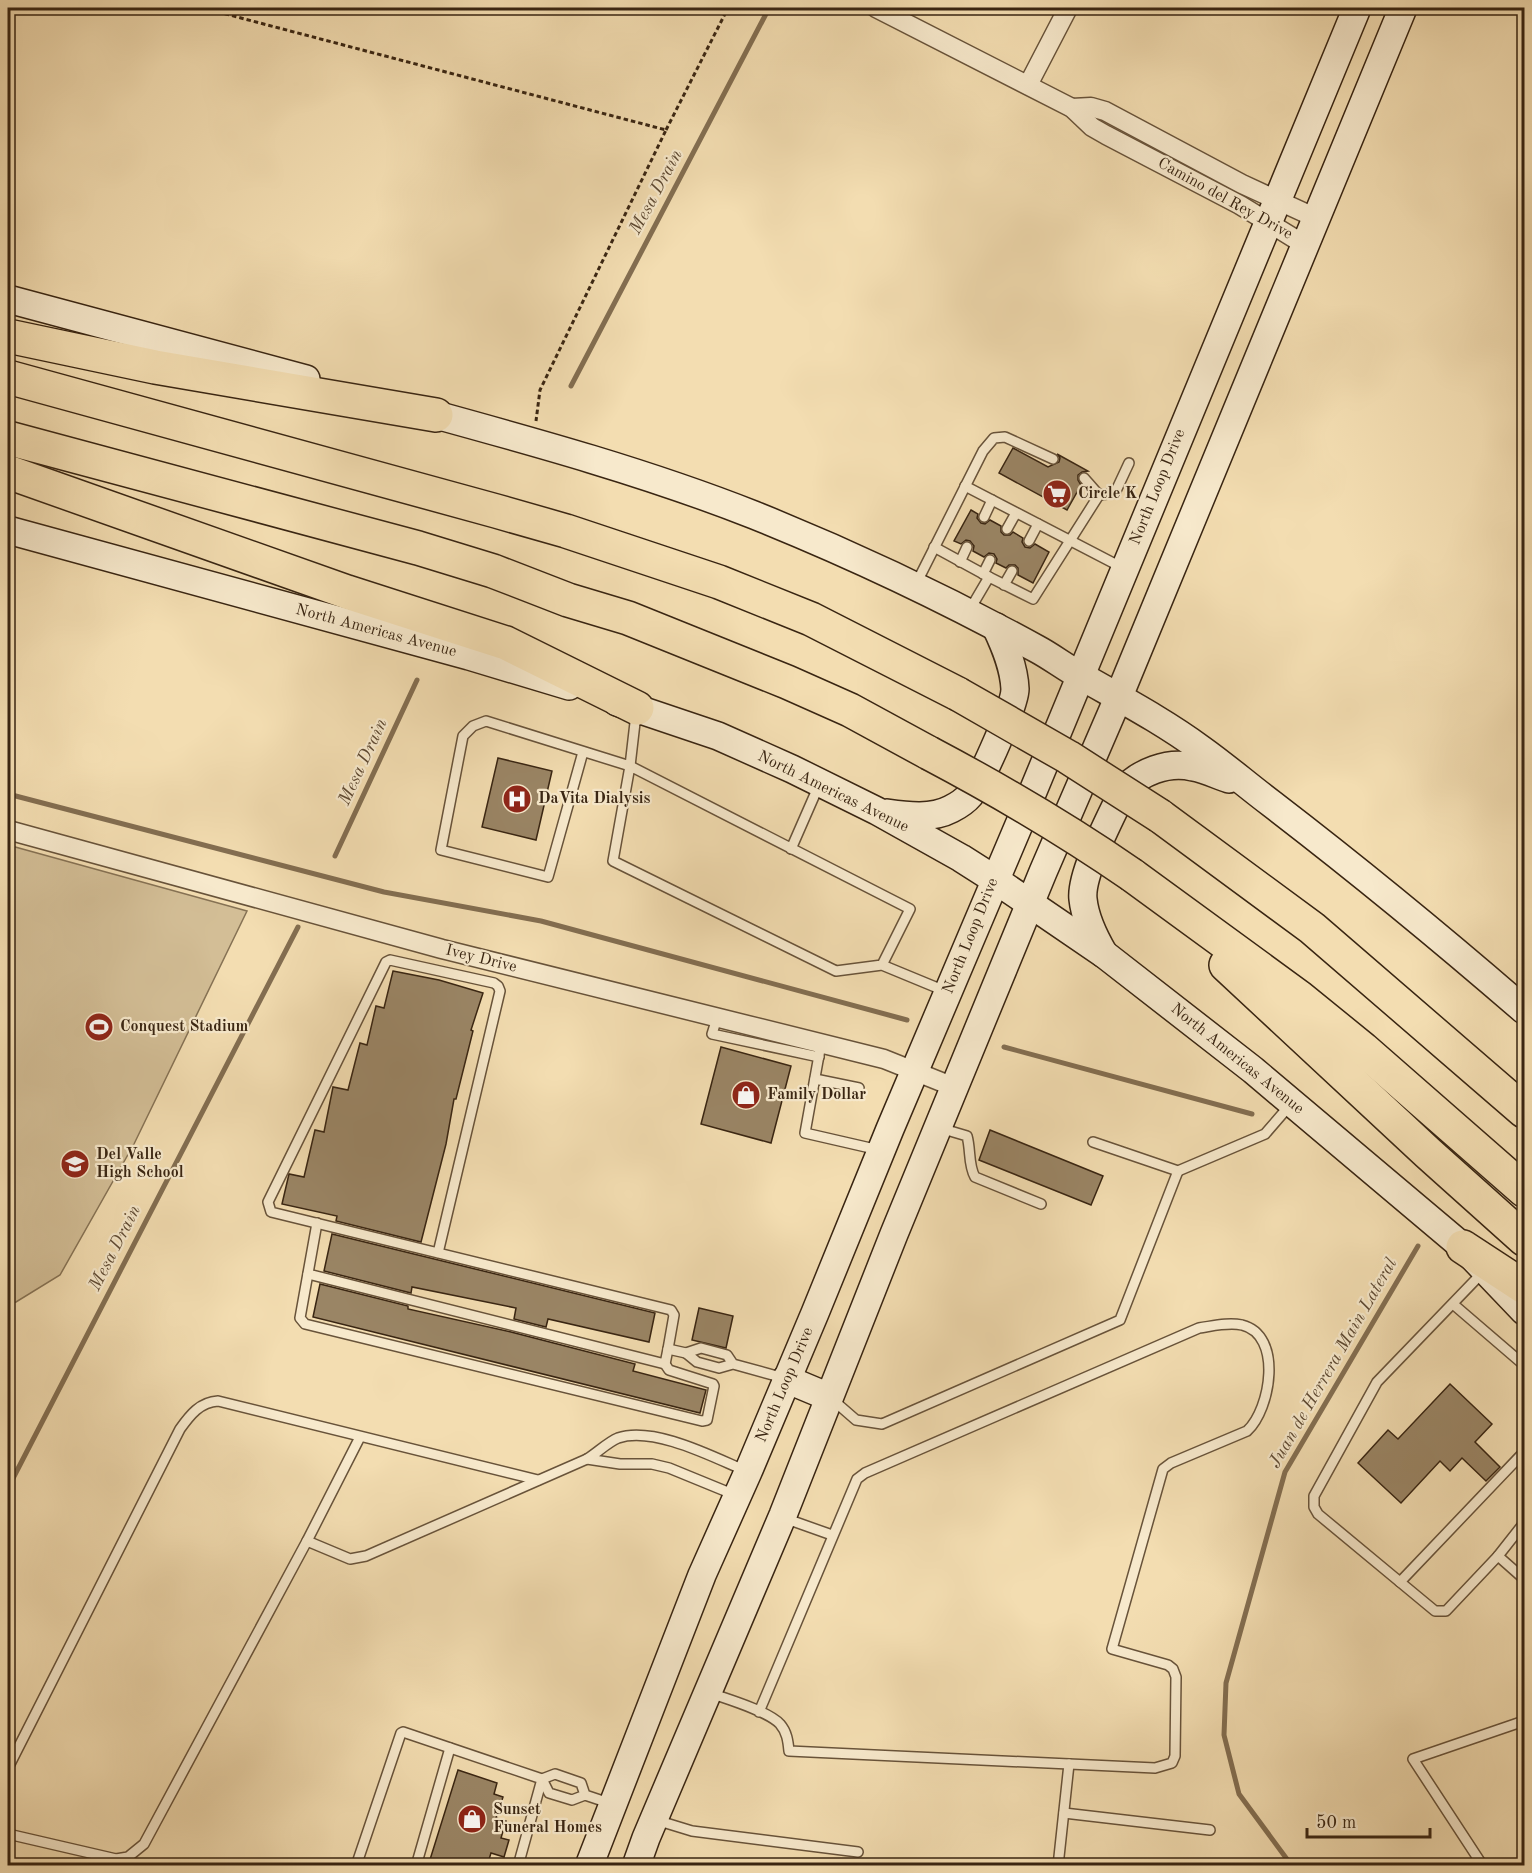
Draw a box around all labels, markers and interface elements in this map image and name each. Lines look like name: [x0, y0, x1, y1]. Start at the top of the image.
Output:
water label: Mesa Drain: [626, 147, 686, 238]
street label: Camino del Rey Drive: [1155, 155, 1295, 243]
street label: North Loop Drive: [1127, 427, 1189, 547]
supermarket icon: Circle K: [1041, 478, 1073, 510]
place label: Circle K: [1078, 486, 1137, 502]
street label: North Americas Avenue: [294, 602, 458, 660]
water label: Mesa Drain: [335, 716, 391, 809]
street label: North Americas Avenue: [755, 748, 911, 836]
hospital icon: DaVita Dialysis: [501, 783, 533, 815]
place label: DaVita Dialysis: [538, 791, 651, 807]
street label: North Loop Drive: [940, 876, 1002, 996]
street label: Ivey Drive: [444, 942, 518, 976]
street label: North Americas Avenue: [1168, 1001, 1306, 1117]
sports icon: Conquest Stadium: [83, 1011, 115, 1043]
place label: Conquest Stadium: [120, 1019, 248, 1035]
shop icon: Family Dollar: [730, 1079, 762, 1111]
place label: Family Dollar: [767, 1087, 866, 1103]
place label: Del Valle High School: [96, 1147, 184, 1181]
school or university icon: Del Valle High School: [59, 1148, 91, 1180]
water label: Mesa Drain: [85, 1203, 144, 1294]
water label: Juan de Herrera Main Lateral: [1266, 1254, 1401, 1471]
street label: North Loop Drive: [754, 1325, 816, 1445]
scale bar: [1307, 1801, 1430, 1839]
place label: Sunset Funeral Homes: [493, 1802, 602, 1836]
shop icon: Sunset Funeral Homes: [456, 1803, 488, 1835]
text: 50 m: [1316, 1814, 1356, 1832]

